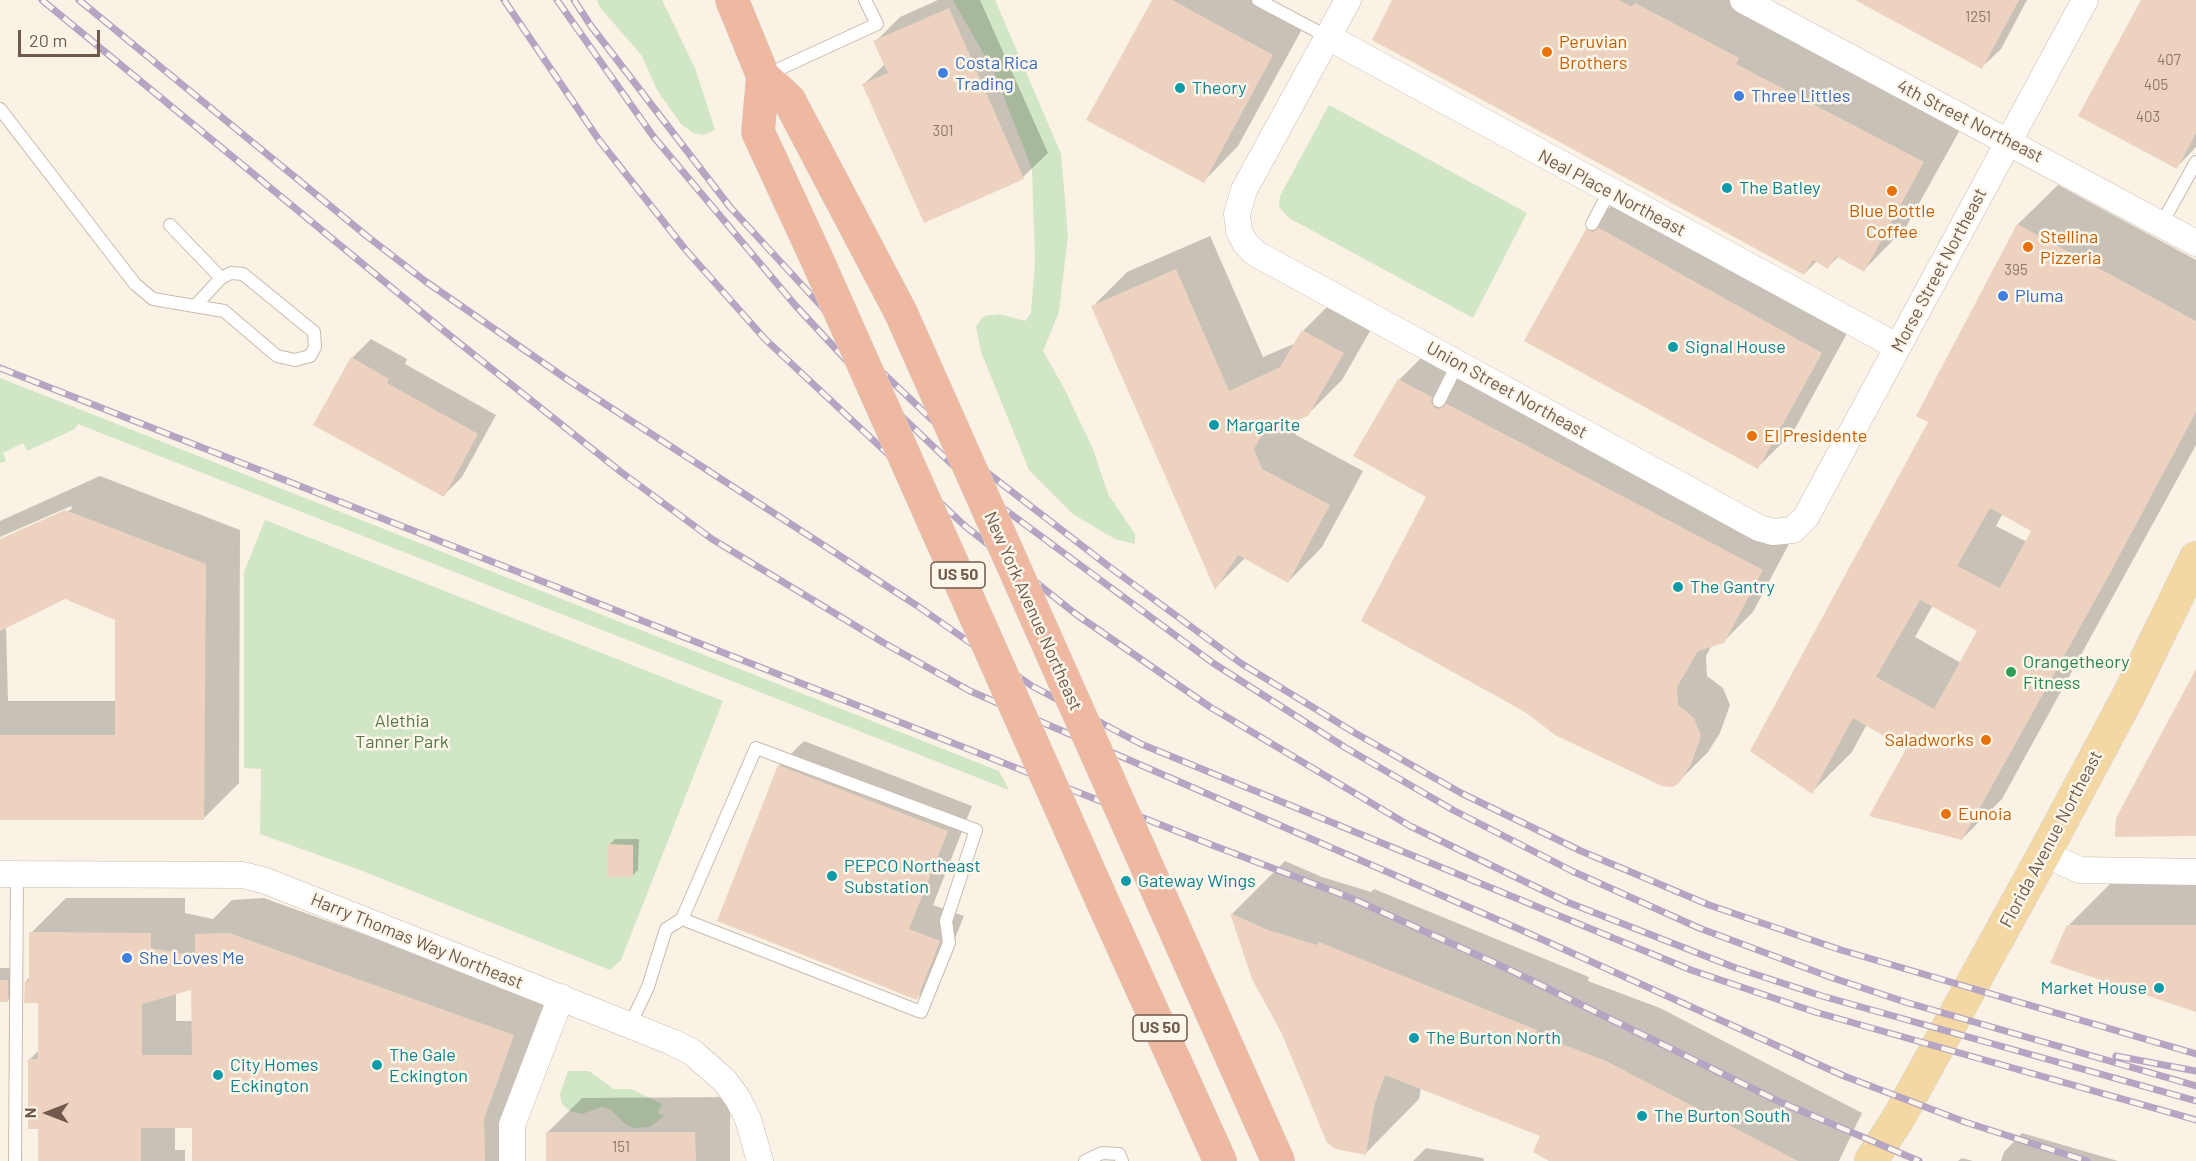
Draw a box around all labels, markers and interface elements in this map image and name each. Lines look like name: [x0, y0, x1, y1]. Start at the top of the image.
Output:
house number: 1251: [1965, 8, 1991, 26]
scale bar: [21, 18, 104, 56]
text: 20 m: [29, 29, 67, 51]
place label: Peruvian Brothers: [1559, 31, 1627, 74]
marker: Peruvian Brothers: [1540, 45, 1554, 59]
house number: 407: [2157, 51, 2181, 69]
place label: Costa Rica Trading: [955, 52, 1038, 94]
marker: Costa Rica Trading: [936, 66, 950, 80]
street label: 4th Street Northeast: [1893, 75, 2047, 167]
house number: 405: [2144, 76, 2168, 94]
place label: Theory: [1192, 77, 1247, 99]
marker: Theory: [1173, 81, 1187, 95]
place label: Three Littles: [1751, 85, 1850, 107]
marker: Three Littles: [1732, 89, 1746, 103]
house number: 403: [2136, 108, 2160, 126]
house number: 301: [932, 122, 954, 140]
street label: Neal Place Northeast: [1535, 145, 1689, 241]
place label: The Batley: [1739, 177, 1821, 199]
marker: The Batley: [1720, 181, 1734, 195]
marker: Blue Bottle Coffee: [1885, 184, 1899, 198]
street label: Morse Street Northeast: [1887, 184, 1991, 356]
place label: Blue Bottle Coffee: [1849, 200, 1935, 242]
place label: Stellina Pizzeria: [2040, 226, 2101, 268]
marker: Stellina Pizzeria: [2021, 240, 2035, 254]
house number: 395: [2004, 261, 2028, 279]
place label: Pluma: [2015, 285, 2064, 307]
marker: Pluma: [1996, 289, 2010, 303]
place label: Signal House: [1685, 336, 1786, 358]
street label: Union Street Northeast: [1423, 337, 1591, 443]
marker: Signal House: [1666, 340, 1680, 354]
place label: Margarite: [1226, 414, 1300, 436]
marker: Margarite: [1207, 418, 1221, 432]
place label: El Presidente: [1764, 425, 1867, 447]
marker: El Presidente: [1745, 429, 1759, 443]
street label: New York Avenue Northeast: [979, 508, 1087, 714]
road number: US 50: [931, 562, 985, 588]
place label: The Gantry: [1690, 576, 1775, 598]
marker: The Gantry: [1671, 580, 1685, 594]
place label: Orangetheory Fitness: [2023, 651, 2130, 694]
marker: Orangetheory Fitness: [2004, 665, 2018, 679]
park label: Alethia Tanner Park: [355, 710, 449, 752]
place label: Saladworks: [1885, 729, 1974, 751]
marker: Saladworks: [1979, 733, 1993, 747]
street label: Florida Avenue Northeast: [1995, 747, 2107, 931]
place label: Eunoia: [1958, 803, 2012, 825]
marker: Eunoia: [1939, 807, 1953, 821]
place label: PEPCO Northeast Substation: [844, 855, 981, 898]
marker: PEPCO Northeast Substation: [825, 869, 839, 883]
place label: Gateway Wings: [1138, 870, 1256, 892]
marker: Gateway Wings: [1119, 874, 1133, 888]
street label: Harry Thomas Way Northeast: [308, 888, 526, 994]
place label: She Loves Me: [139, 947, 244, 969]
marker: She Loves Me: [120, 951, 134, 965]
place label: Market House: [2041, 977, 2147, 999]
marker: Market House: [2152, 981, 2166, 995]
road number: US 50: [1133, 1015, 1187, 1041]
place label: The Burton North: [1426, 1027, 1561, 1049]
marker: The Burton North: [1407, 1031, 1421, 1045]
place label: The Gale Eckington: [389, 1044, 468, 1086]
place label: City Homes Eckington: [230, 1054, 318, 1096]
marker: The Gale Eckington: [370, 1058, 384, 1072]
marker: City Homes Eckington: [211, 1068, 225, 1082]
north arrow: [18, 1083, 78, 1143]
place label: The Burton South: [1654, 1105, 1790, 1127]
text: N: [20, 1108, 39, 1118]
marker: The Burton South: [1635, 1109, 1649, 1123]
house number: 151: [612, 1138, 630, 1156]

